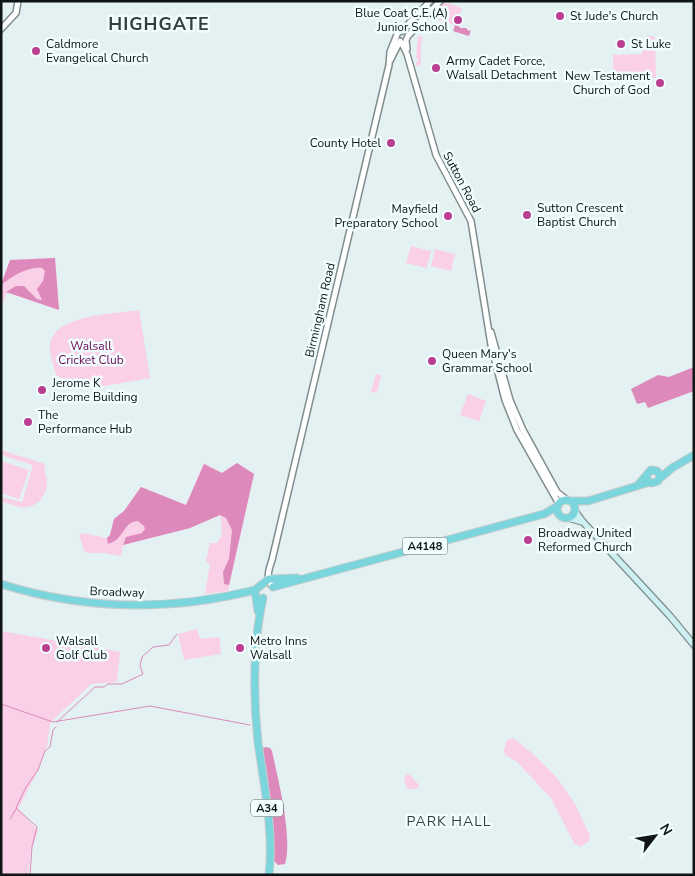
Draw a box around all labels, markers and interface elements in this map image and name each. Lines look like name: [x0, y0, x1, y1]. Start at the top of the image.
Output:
place label: Blue Coat C.E.(A) Junior School: [355, 5, 448, 35]
place label: St Jude's Church: [570, 8, 658, 24]
marker: St Jude's Church: [554, 10, 566, 22]
district label: HIGHGATE: [108, 12, 210, 36]
marker: Blue Coat C.E.(A) Junior School: [452, 14, 464, 26]
place label: Caldmore Evangelical Church: [46, 36, 149, 66]
place label: St Luke: [631, 36, 671, 52]
marker: St Luke: [615, 38, 627, 50]
marker: Caldmore Evangelical Church: [30, 45, 42, 57]
place label: Army Cadet Force, Walsall Detachment: [446, 53, 557, 83]
marker: Army Cadet Force, Walsall Detachment: [430, 62, 442, 74]
place label: New Testament Church of God: [565, 68, 651, 98]
marker: New Testament Church of God: [654, 77, 666, 89]
place label: County Hotel: [310, 135, 381, 151]
marker: County Hotel: [385, 137, 397, 149]
street label: Sutton Road: [439, 149, 485, 215]
place label: Sutton Crescent Baptist Church: [537, 200, 624, 230]
place label: Mayfield Preparatory School: [335, 201, 438, 231]
marker: Sutton Crescent Baptist Church: [521, 209, 533, 221]
marker: Mayfield Preparatory School: [442, 210, 454, 222]
street label: Birmingham Road: [301, 261, 339, 359]
park label: Walsall Cricket Club: [58, 338, 124, 368]
place label: Queen Mary's Grammar School: [442, 346, 533, 376]
marker: Queen Mary's Grammar School: [426, 355, 438, 367]
place label: Jerome K Jerome Building: [51, 375, 138, 405]
marker: Jerome K Jerome Building: [36, 384, 48, 396]
place label: The Performance Hub: [38, 407, 132, 437]
marker: The Performance Hub: [22, 416, 34, 428]
place label: Broadway United Reformed Church: [538, 525, 632, 555]
marker: Broadway United Reformed Church: [522, 534, 534, 546]
road number: A4148: [402, 538, 448, 554]
street label: Broadway: [89, 583, 145, 601]
place label: Walsall Golf Club: [56, 633, 107, 663]
place label: Metro Inns Walsall: [250, 633, 308, 663]
marker: Walsall Golf Club: [40, 642, 52, 654]
marker: Metro Inns Walsall: [234, 642, 246, 654]
road number: A34: [251, 800, 283, 816]
north arrow: [630, 811, 680, 861]
district label: PARK HALL: [407, 812, 491, 831]
text: N: [655, 820, 677, 839]

